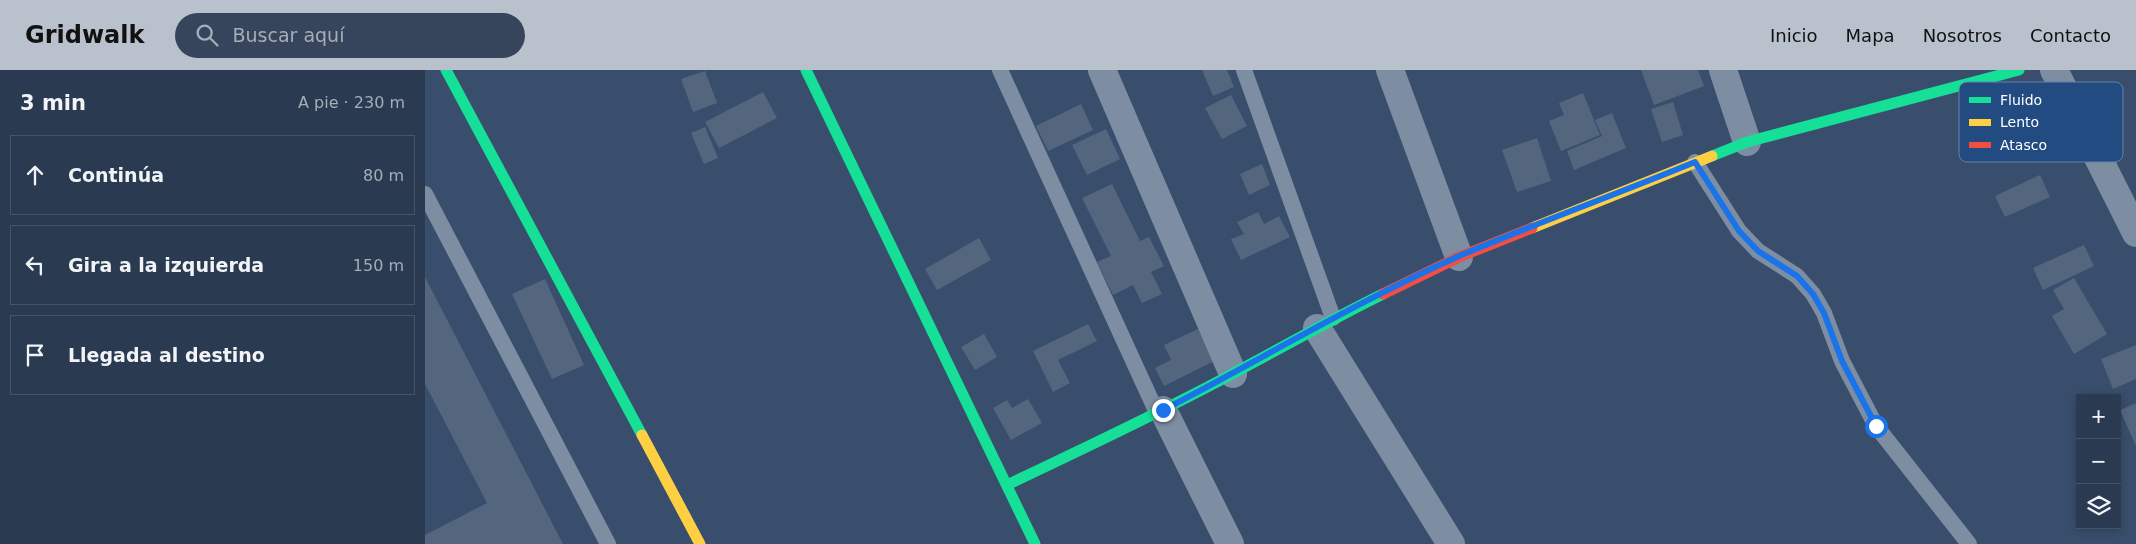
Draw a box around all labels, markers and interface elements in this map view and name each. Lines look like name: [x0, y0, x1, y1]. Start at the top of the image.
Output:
search box: [175, 13, 525, 58]
text: Gridwalk: [25, 21, 145, 49]
icon: search: [193, 21, 221, 49]
text: Buscar aquí: [233, 24, 344, 46]
text: Inicio: [1770, 25, 1818, 46]
text: Mapa: [1846, 25, 1895, 46]
text: Nosotros: [1923, 25, 2002, 46]
text: Contacto: [2030, 25, 2111, 46]
legend: [1959, 82, 2123, 162]
text: 3 min: [20, 91, 86, 115]
text: Fluido: [2000, 92, 2042, 108]
text: A pie · 230 m: [298, 93, 405, 112]
text: Lento: [2000, 114, 2039, 130]
text: Atasco: [2000, 137, 2047, 153]
icon: ahead: [21, 161, 49, 189]
text: Continúa: [68, 164, 164, 186]
text: 80 m: [363, 166, 404, 185]
icon: left: [21, 251, 49, 279]
text: Gira a la izquierda: [68, 254, 264, 276]
text: 150 m: [353, 256, 404, 275]
icon: arrive: [21, 341, 49, 369]
text: Llegada al destino: [68, 344, 265, 366]
map controls: [2076, 394, 2121, 529]
button: +: [2076, 394, 2121, 439]
route end: [1152, 399, 1175, 422]
route start: [1865, 415, 1888, 438]
button: −: [2076, 439, 2121, 484]
button: layers: [2076, 484, 2121, 529]

